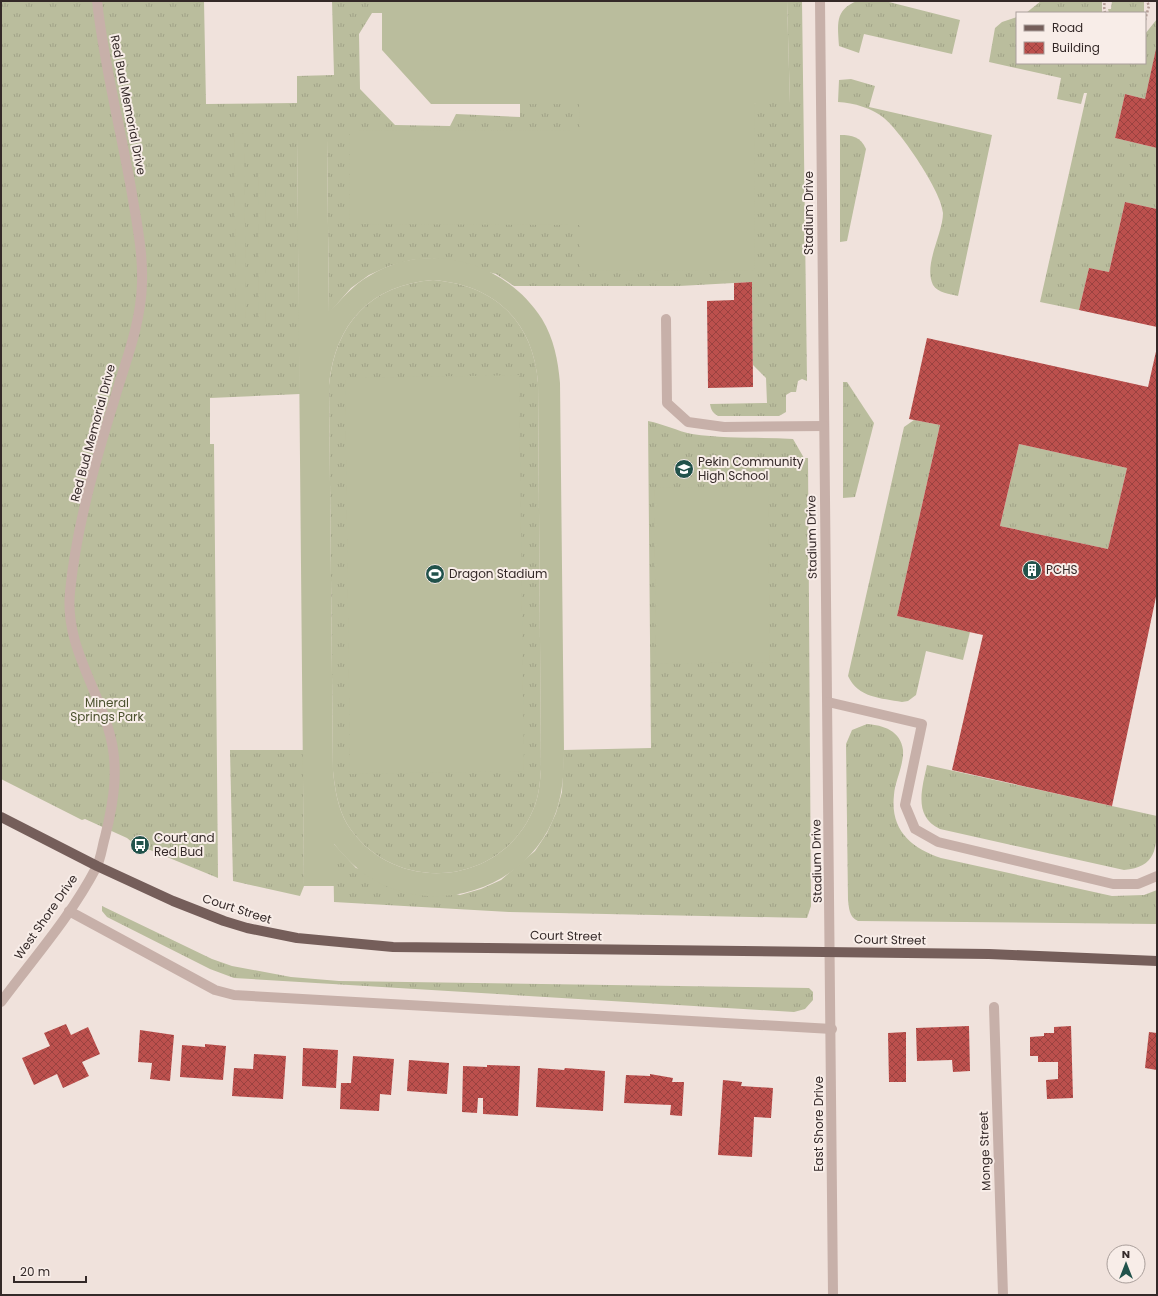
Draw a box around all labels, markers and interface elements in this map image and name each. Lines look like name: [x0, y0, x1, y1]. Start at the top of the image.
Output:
legend: [1016, 12, 1146, 64]
text: Road: [1052, 19, 1083, 36]
street label: Red Bud Memorial Drive: [107, 34, 150, 176]
text: Building: [1052, 39, 1100, 56]
street label: Stadium Drive: [800, 171, 817, 255]
street label: Red Bud Memorial Drive: [66, 362, 119, 504]
place label: Pekin Community High School: [698, 453, 804, 484]
school or university icon: Pekin Community High School: [673, 458, 695, 480]
street label: Stadium Drive: [802, 495, 821, 579]
building icon: PCHS: [1021, 559, 1043, 581]
place label: PCHS: [1046, 561, 1078, 578]
sports icon: Dragon Stadium: [424, 563, 446, 585]
place label: Dragon Stadium: [449, 565, 547, 582]
park label: Mineral Springs Park: [70, 694, 145, 725]
street label: Stadium Drive: [807, 819, 826, 903]
place label: Court and Red Bud: [154, 829, 215, 860]
bus stop icon: Court and Red Bud: [129, 834, 151, 856]
street label: West Shore Drive: [10, 871, 81, 963]
street label: Court Street: [200, 889, 274, 928]
street label: Court Street: [530, 926, 602, 945]
street label: Court Street: [854, 930, 926, 949]
street label: East Shore Drive: [810, 1076, 827, 1172]
street label: Monge Street: [975, 1111, 994, 1191]
north arrow: [1106, 1244, 1146, 1284]
text: N: [1122, 1246, 1130, 1262]
scale bar: [14, 1258, 86, 1284]
text: 20 m: [20, 1263, 50, 1280]

